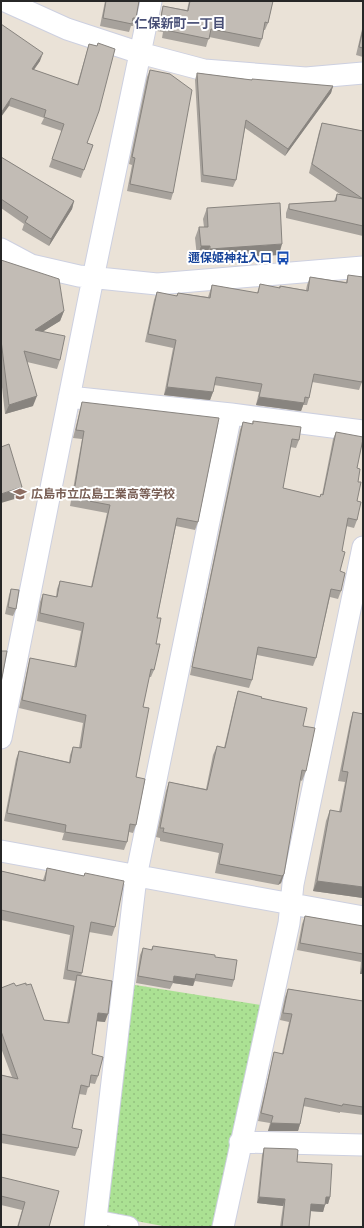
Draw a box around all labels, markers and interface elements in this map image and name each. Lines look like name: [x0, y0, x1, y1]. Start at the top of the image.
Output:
district label: 仁保新町一丁目: [134, 16, 226, 31]
bus stop icon: 邇保姫神社入口: [275, 250, 291, 266]
place label: 邇保姫神社入口: [188, 251, 272, 265]
school or university icon: 広島市立広島工業高等学校: [12, 486, 28, 502]
place label: 広島市立広島工業高等学校: [31, 487, 175, 501]

